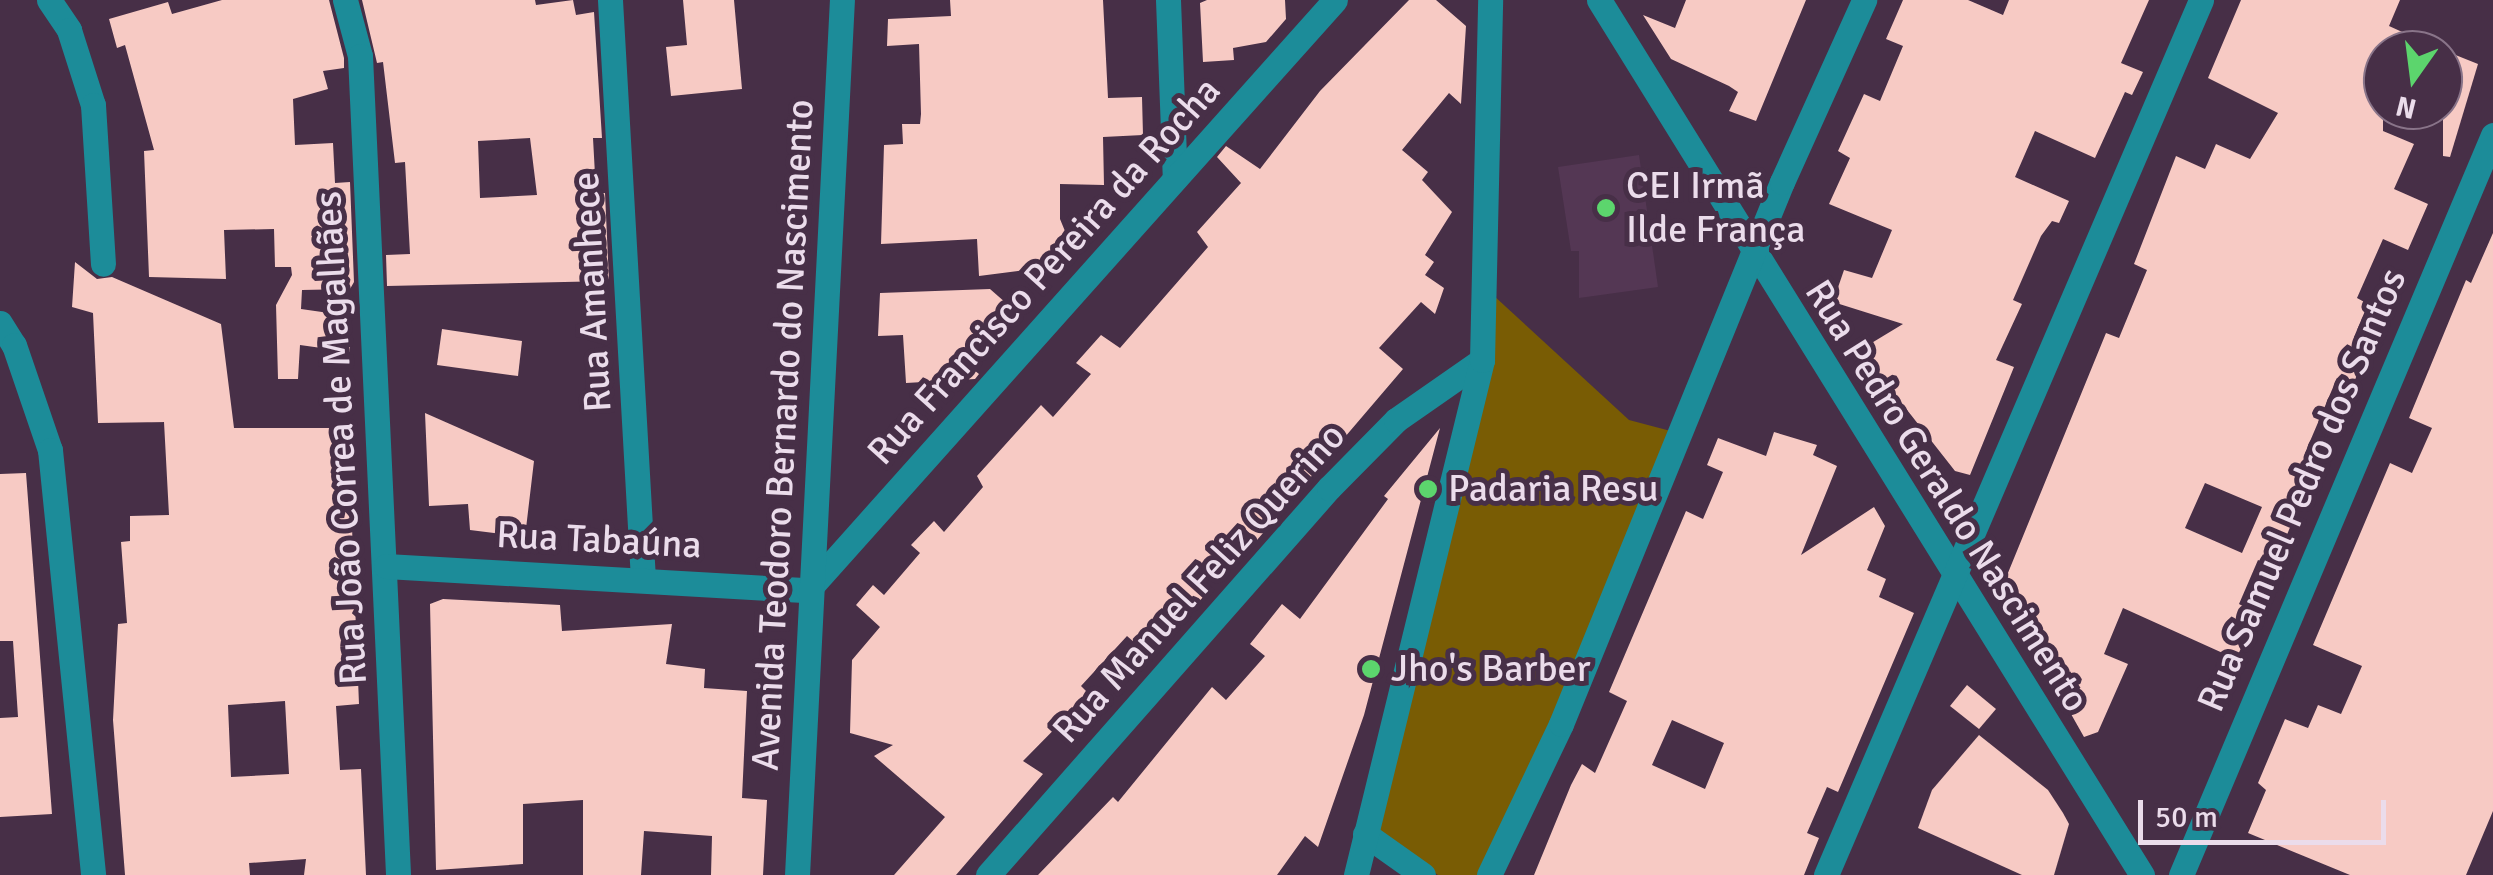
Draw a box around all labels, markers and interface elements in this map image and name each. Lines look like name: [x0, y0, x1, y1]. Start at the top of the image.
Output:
north arrow: [2363, 30, 2463, 130]
street label: Rua Francisco Pereira da Rocha: [858, 68, 1230, 474]
text: N: [2393, 88, 2420, 126]
street label: Avenida Teodoro Bernardo do Nascimento: [743, 98, 823, 772]
place label: CEI Irmã Ilde França: [1626, 163, 1805, 252]
street label: Rua Amanhece: [563, 171, 621, 413]
street label: Rua João Correa de Magalhães: [305, 190, 377, 686]
marker: CEI Irmã Ilde França: [1595, 197, 1617, 219]
street label: Rua Samuel Pedro dos Santos: [2188, 262, 2416, 718]
street label: Rua Pedro Geraldo Nascimento: [1795, 272, 2099, 720]
street label: Rua Manuel Feliz Querino: [1043, 414, 1355, 752]
place label: Padaria Resu: [1448, 466, 1659, 512]
marker: Padaria Resu: [1417, 478, 1439, 500]
street label: Rua Tabaúna: [495, 512, 703, 568]
place label: Jho's Barber: [1391, 646, 1591, 692]
marker: Jho's Barber: [1360, 658, 1382, 680]
scale bar: [2143, 780, 2390, 842]
text: 50 m: [2155, 799, 2218, 836]

